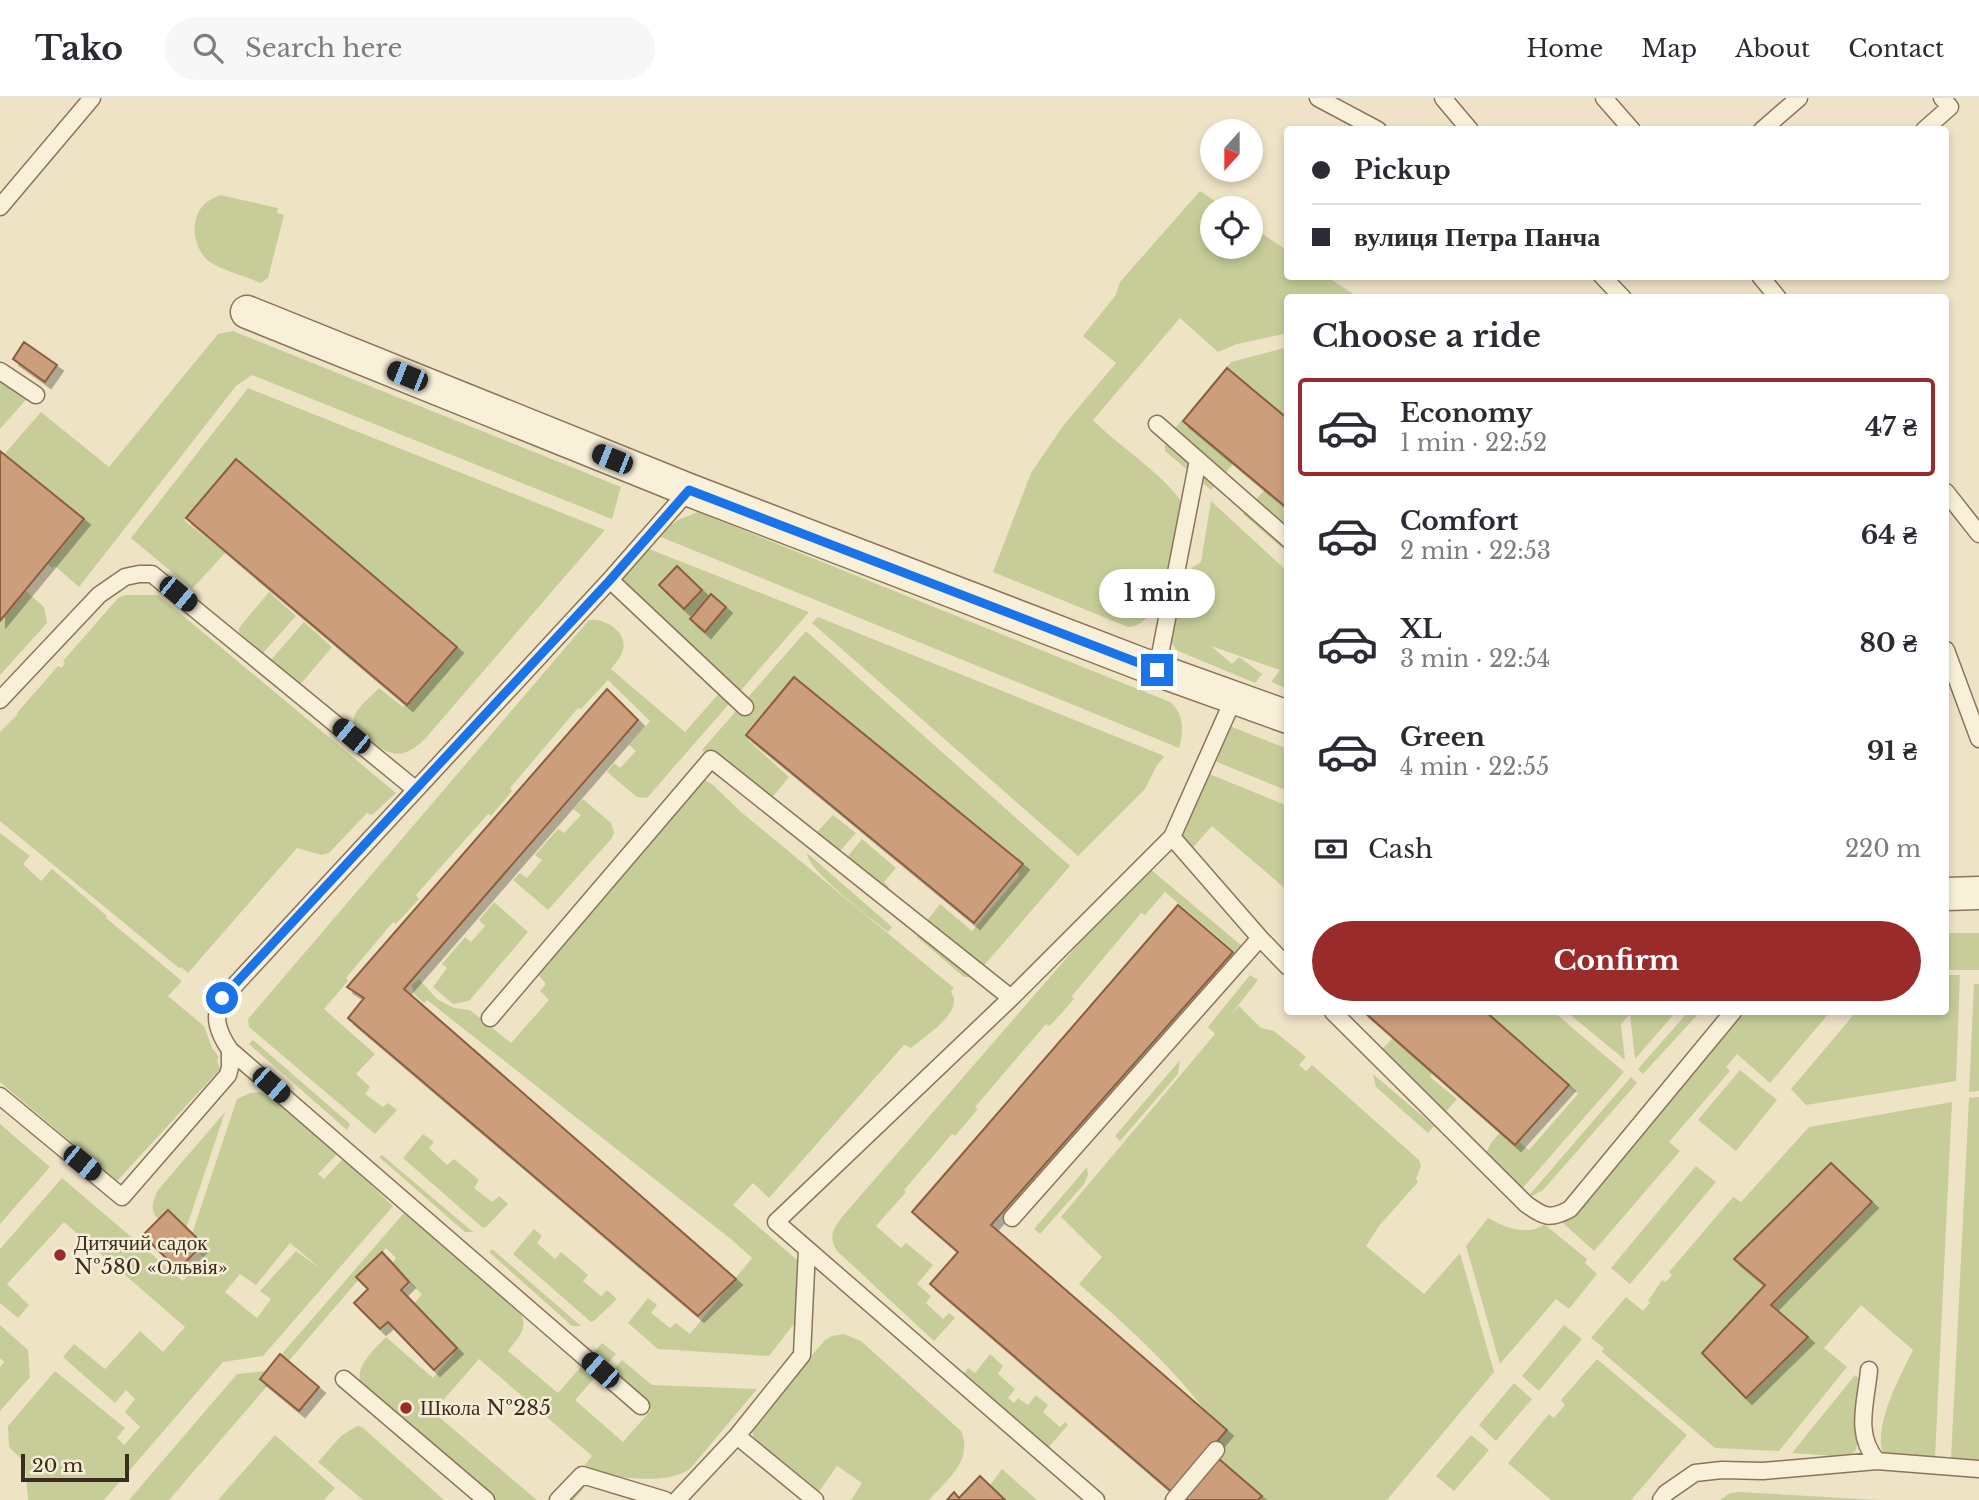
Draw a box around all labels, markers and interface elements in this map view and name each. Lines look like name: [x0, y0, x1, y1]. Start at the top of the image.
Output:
search box: [165, 17, 655, 80]
text: Tako: [35, 28, 123, 69]
icon: search: [189, 29, 227, 67]
text: Search here: [245, 32, 402, 64]
text: Home: [1527, 34, 1603, 63]
text: Map: [1641, 34, 1697, 63]
text: About: [1735, 34, 1810, 63]
text: Contact: [1848, 34, 1944, 63]
north arrow: [1200, 119, 1264, 182]
map controls: [1200, 119, 1263, 259]
text: Pickup: [1354, 154, 1451, 186]
button: locate: [1200, 196, 1263, 259]
text: вулиця Петра Панча: [1354, 221, 1600, 253]
text: Choose a ride: [1312, 316, 1541, 356]
car: [384, 358, 431, 394]
icon: car: [1316, 396, 1379, 459]
text: Economy: [1400, 397, 1533, 429]
text: 47 ₴: [1865, 411, 1917, 443]
text: 1 min · 22:52: [1400, 429, 1547, 457]
car: [589, 441, 636, 477]
icon: car: [1316, 504, 1379, 567]
text: Comfort: [1400, 505, 1518, 537]
text: 64 ₴: [1861, 519, 1917, 551]
text: 2 min · 22:53: [1400, 537, 1551, 565]
callout: 1 min: [1099, 568, 1215, 618]
car: [156, 573, 201, 615]
text: 1 min: [1124, 579, 1190, 607]
icon: car: [1316, 612, 1379, 675]
text: XL: [1400, 613, 1442, 645]
text: 80 ₴: [1859, 627, 1917, 659]
text: 3 min · 22:54: [1400, 645, 1550, 673]
route end: [1141, 654, 1173, 686]
car: [329, 715, 374, 757]
icon: car: [1316, 720, 1379, 783]
text: Green: [1400, 721, 1485, 753]
text: 91 ₴: [1867, 735, 1917, 767]
text: 4 min · 22:55: [1400, 753, 1549, 781]
icon: cash: [1312, 830, 1350, 868]
text: Cash: [1368, 833, 1433, 865]
text: 220 m: [1845, 835, 1921, 863]
button: Confirm: [1312, 921, 1921, 1001]
route start: [206, 982, 238, 1014]
car: [249, 1063, 294, 1107]
car: [60, 1142, 105, 1184]
place label: Дитячий садок №580 «Ольвія»: [74, 1230, 228, 1280]
marker: Дитячий садок №580 «Ольвія»: [52, 1247, 68, 1263]
car: [578, 1348, 623, 1392]
place label: Школа №285: [420, 1395, 551, 1421]
marker: Школа №285: [398, 1400, 414, 1416]
scale bar: [21, 1451, 130, 1483]
text: 20 m: [32, 1454, 83, 1477]

